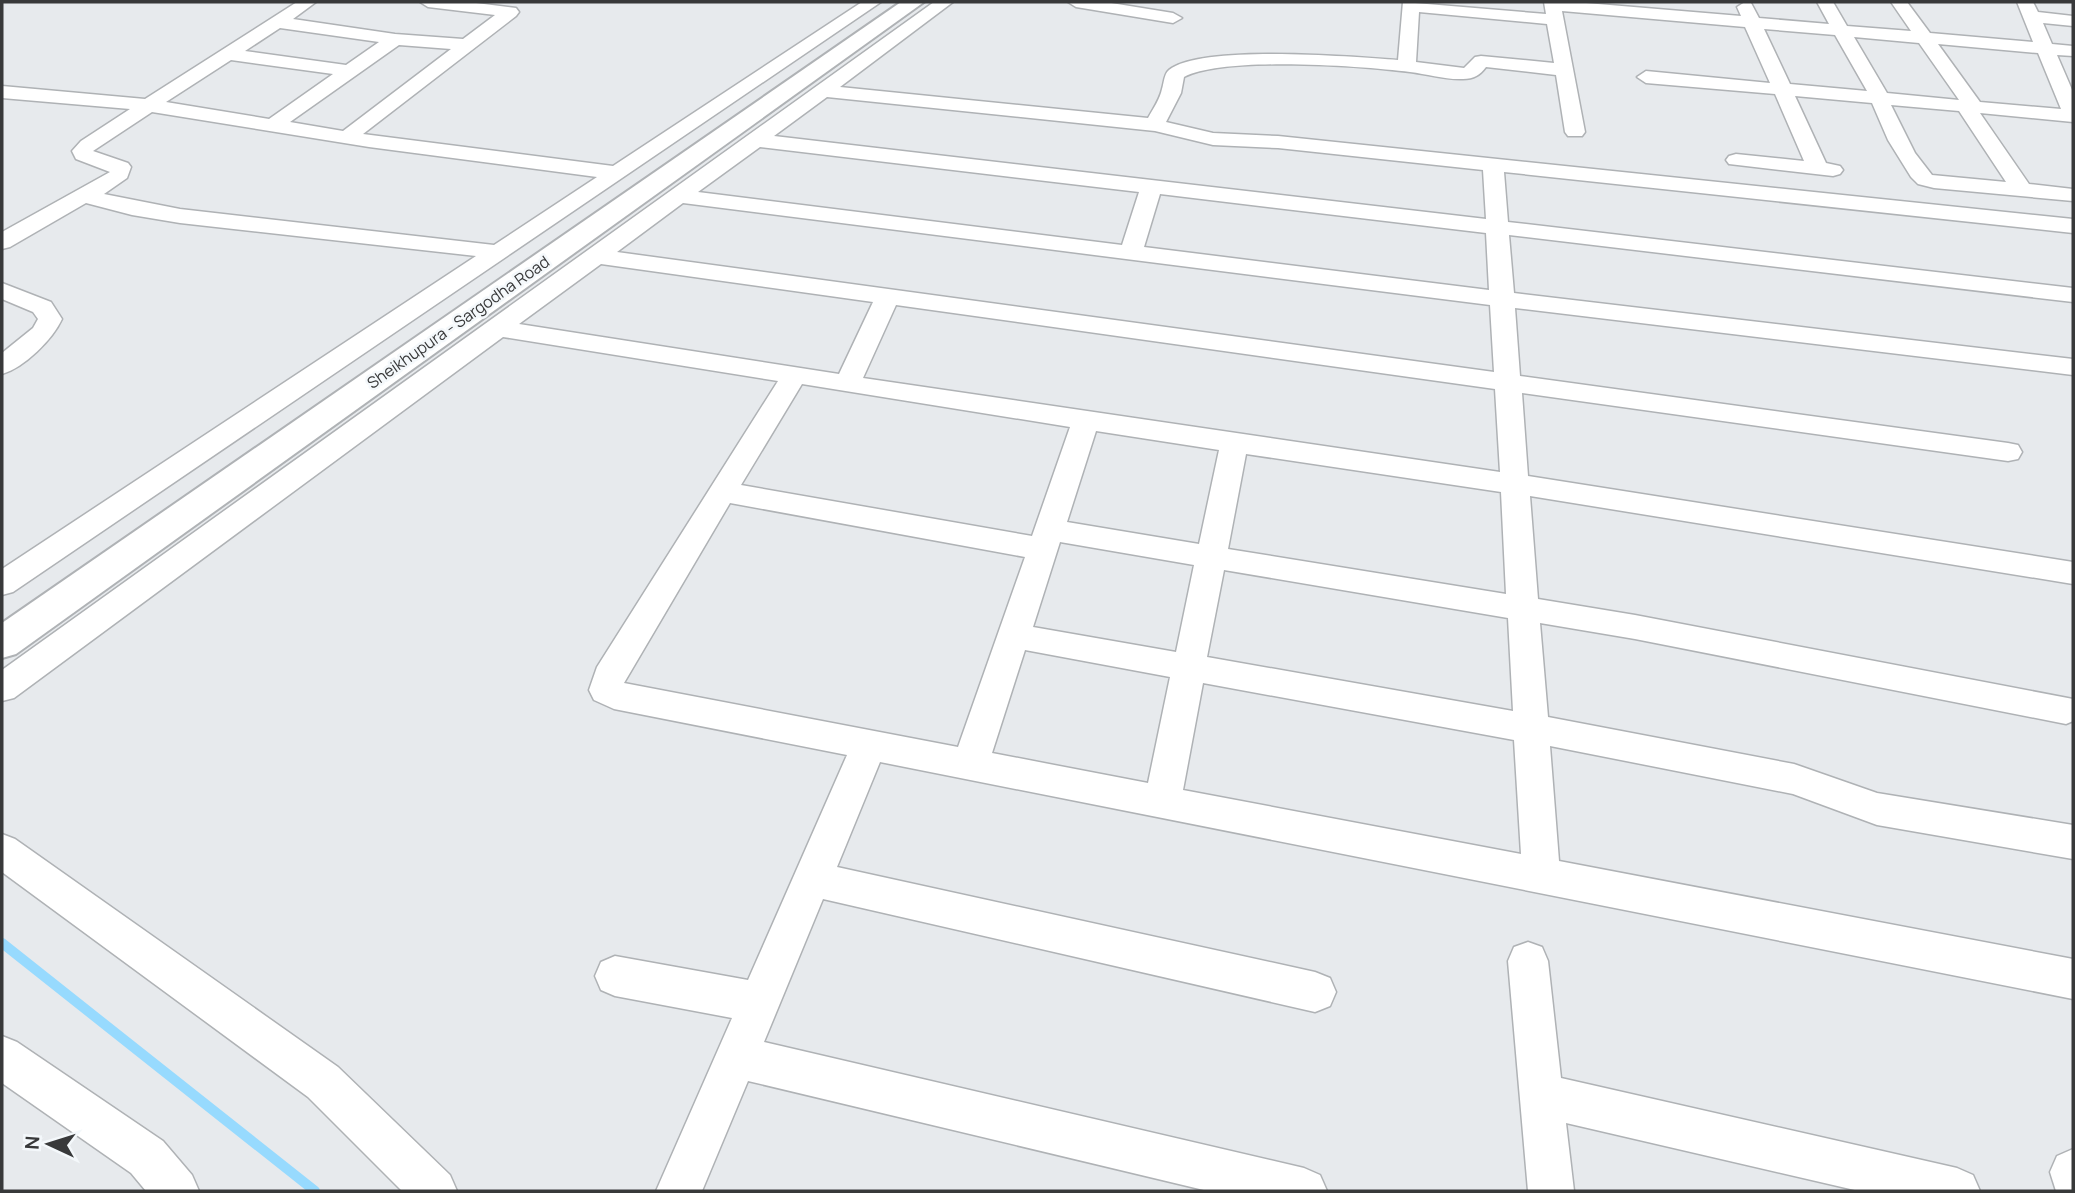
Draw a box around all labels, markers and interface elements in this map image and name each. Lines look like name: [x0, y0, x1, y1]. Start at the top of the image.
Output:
street label: Sheikhupura - Sargodha Road: [362, 250, 554, 394]
north arrow: [14, 1109, 84, 1179]
text: N: [19, 1135, 45, 1151]

